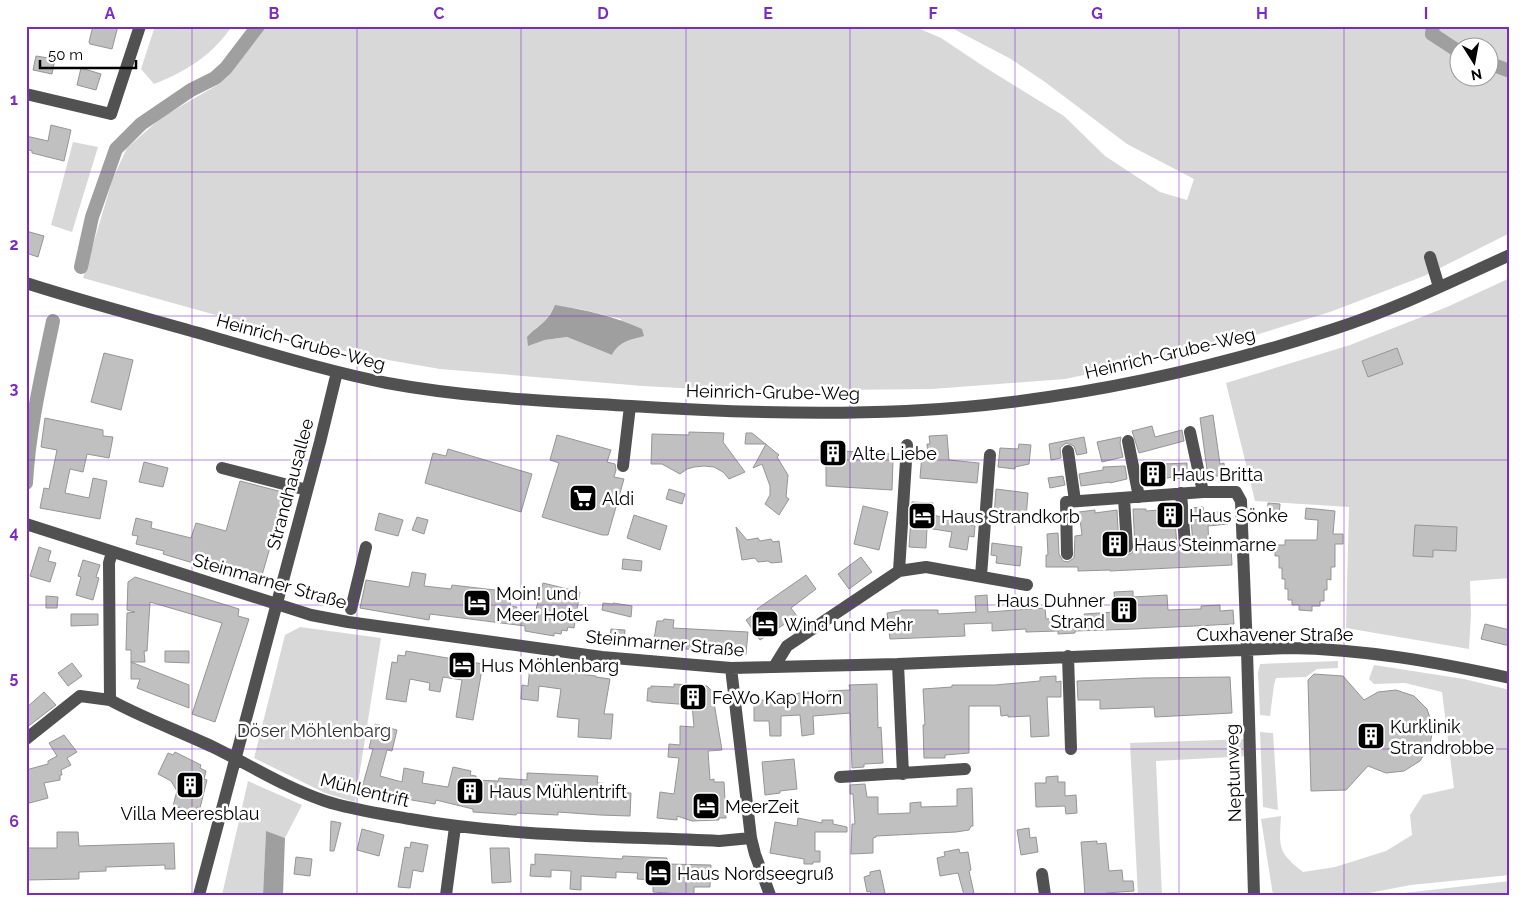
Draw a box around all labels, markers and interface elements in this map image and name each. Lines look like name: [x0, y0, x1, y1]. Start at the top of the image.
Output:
text: A: [105, 4, 116, 23]
text: B: [269, 4, 280, 23]
text: C: [434, 4, 445, 23]
text: D: [597, 4, 609, 23]
text: E: [763, 4, 773, 23]
text: F: [928, 4, 938, 23]
text: G: [1091, 4, 1103, 23]
text: H: [1256, 4, 1268, 23]
text: I: [1424, 4, 1428, 23]
scale bar: [40, 38, 136, 70]
north arrow: [1448, 38, 1498, 88]
text: 50 m: [48, 46, 83, 64]
text: N: [1470, 66, 1483, 84]
text: 1: [10, 90, 18, 109]
text: 2: [9, 235, 19, 254]
street label: Heinrich-Grube-Weg: [214, 309, 388, 375]
street label: Heinrich-Grube-Weg: [1083, 323, 1257, 383]
text: 3: [10, 379, 19, 398]
street label: Heinrich-Grube-Weg: [686, 380, 860, 404]
street label: Strandhausallee: [262, 416, 318, 552]
building icon: Alte Liebe: [818, 438, 848, 468]
place label: Alte Liebe: [852, 443, 937, 464]
building icon: Haus Britta: [1138, 459, 1168, 489]
place label: Haus Britta: [1172, 464, 1263, 485]
supermarket icon: Aldi: [568, 483, 598, 513]
place label: Aldi: [602, 488, 634, 509]
building icon: Haus Sönke: [1155, 500, 1185, 530]
hotel icon: Haus Strandkorb: [907, 501, 937, 531]
place label: Haus Sönke: [1189, 505, 1288, 526]
place label: Haus Strandkorb: [941, 506, 1080, 527]
text: 4: [9, 523, 19, 542]
building icon: Haus Steinmarne: [1100, 529, 1130, 559]
place label: Haus Steinmarne: [1134, 534, 1277, 555]
street label: Steinmarner Straße: [191, 549, 350, 613]
place label: Moin! und Meer Hotel: [496, 583, 588, 625]
hotel icon: Moin! und Meer Hotel: [462, 588, 492, 618]
place label: Haus Duhner Strand: [997, 590, 1106, 632]
building icon: Haus Duhner Strand: [1109, 595, 1139, 625]
hotel icon: Wind und Mehr: [750, 609, 780, 639]
place label: Wind und Mehr: [784, 614, 914, 635]
street label: Cuxhavener Straße: [1197, 624, 1354, 645]
street label: Steinmarner Straße: [585, 626, 746, 660]
hotel icon: Hus Möhlenbarg: [447, 650, 477, 680]
place label: Hus Möhlenbarg: [481, 655, 619, 676]
text: 5: [10, 668, 19, 687]
building icon: FeWo Kap Horn: [678, 682, 708, 712]
place label: FeWo Kap Horn: [712, 687, 842, 708]
place label: Kurklinik Strandrobbe: [1390, 716, 1495, 758]
park label: Döser Möhlenbarg: [237, 720, 391, 741]
building icon: Kurklinik Strandrobbe: [1356, 721, 1386, 751]
street label: Neptunweg: [1221, 724, 1245, 822]
street label: Mühlentrift: [318, 769, 412, 811]
building icon: Villa Meeresblau: [175, 770, 205, 800]
building icon: Haus Mühlentrift: [455, 776, 485, 806]
place label: Haus Mühlentrift: [489, 781, 627, 802]
hotel icon: MeerZeit: [691, 791, 721, 821]
place label: MeerZeit: [725, 796, 799, 817]
place label: Villa Meeresblau: [121, 803, 259, 824]
text: 6: [9, 812, 19, 831]
hotel icon: Haus Nordseegruß: [643, 858, 673, 888]
place label: Haus Nordseegruß: [677, 863, 834, 884]

